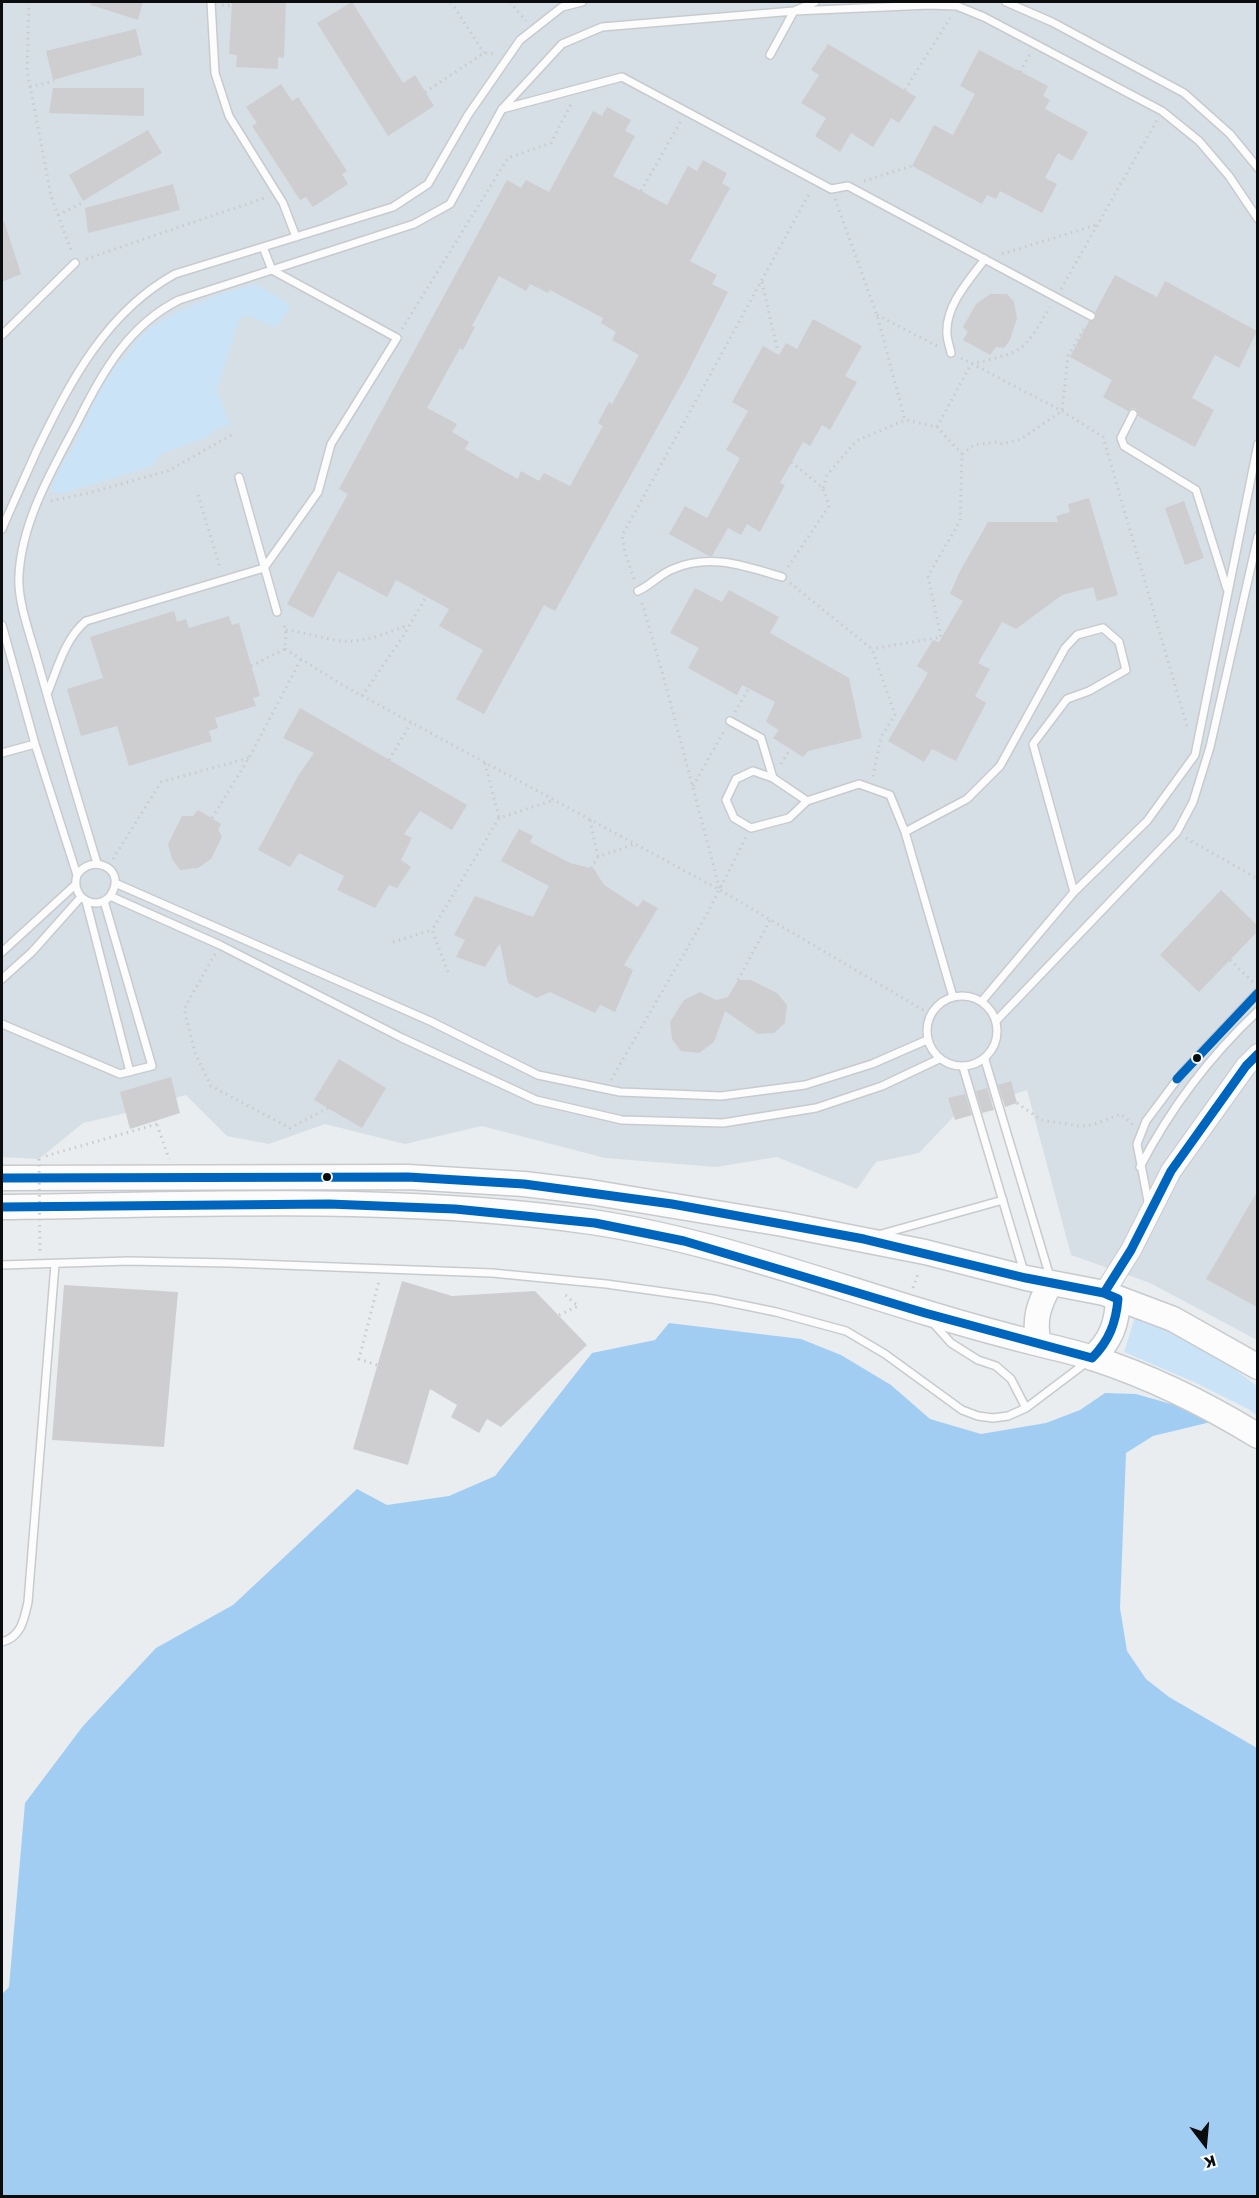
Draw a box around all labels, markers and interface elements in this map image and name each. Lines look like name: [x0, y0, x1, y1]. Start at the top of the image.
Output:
unlabelled marker: [1191, 1052, 1203, 1064]
unlabelled marker: [321, 1171, 333, 1183]
north arrow: [1175, 2114, 1235, 2174]
text: K: [1202, 2151, 1218, 2172]

